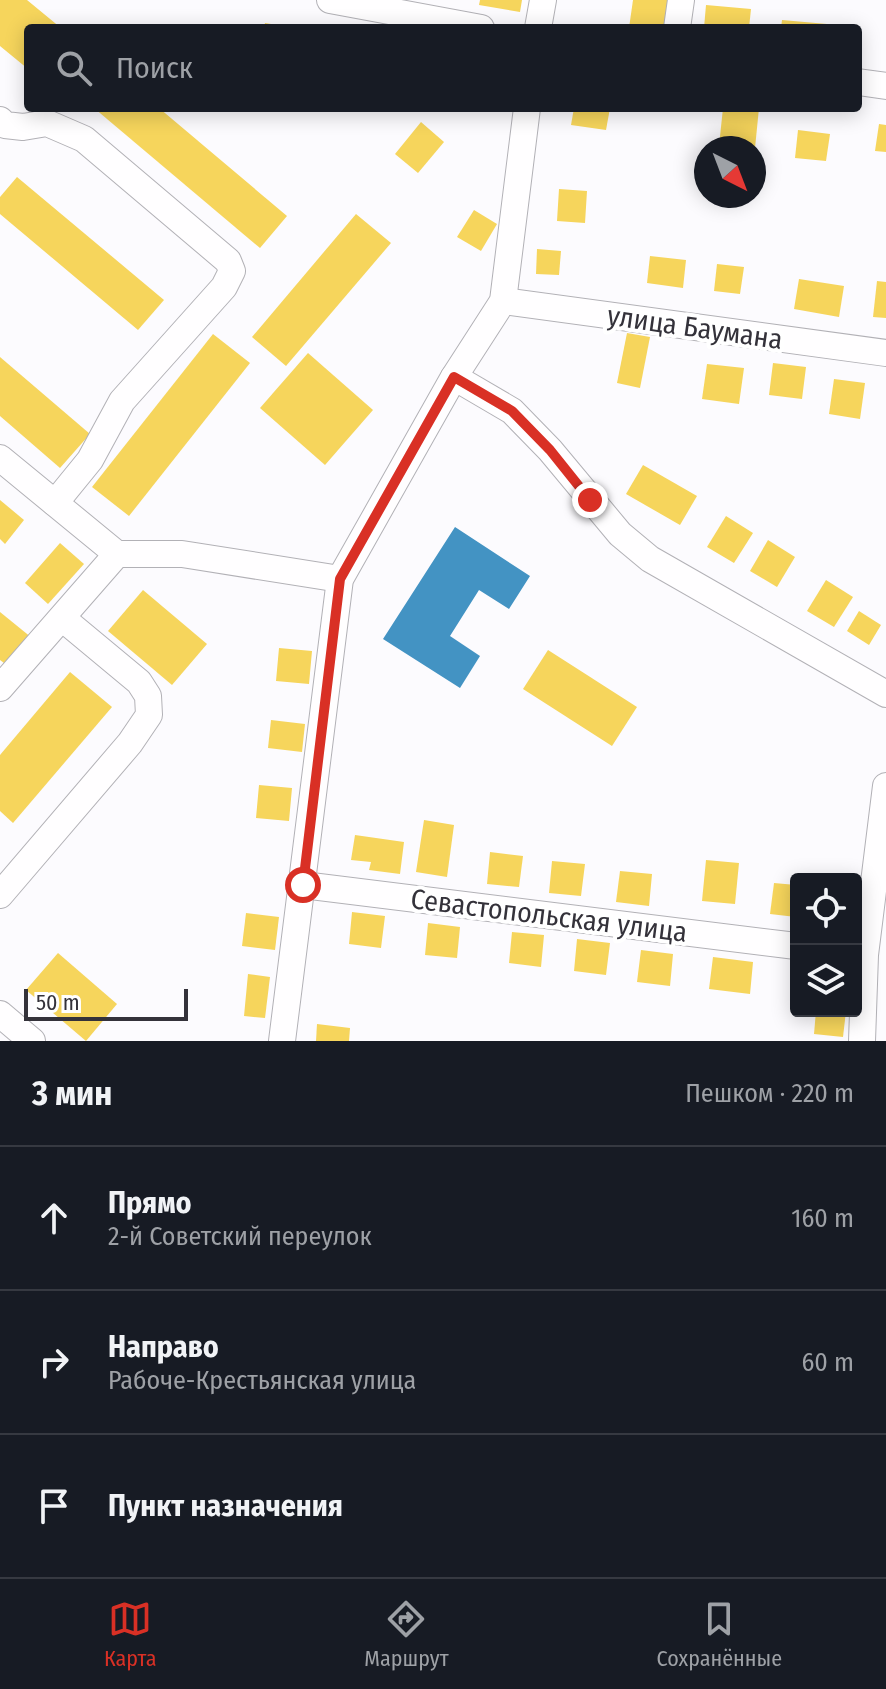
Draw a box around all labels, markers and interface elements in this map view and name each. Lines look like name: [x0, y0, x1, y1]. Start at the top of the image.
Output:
search box: [24, 24, 862, 112]
icon: search: [52, 46, 96, 90]
text: Поиск: [116, 50, 193, 86]
north arrow: [694, 136, 766, 208]
street label: улица Баумана: [605, 299, 785, 356]
route end: [572, 482, 608, 518]
route start: [285, 867, 321, 903]
map controls: [790, 873, 862, 1017]
button: locate: [790, 873, 862, 945]
street label: Севастопольская улица: [409, 882, 689, 949]
button: layers: [790, 945, 862, 1017]
scale bar: [24, 985, 188, 1021]
text: 50 m: [36, 989, 80, 1016]
text: 3 мин: [32, 1073, 112, 1114]
text: Пешком · 220 m: [685, 1078, 854, 1109]
text: Прямо: [108, 1185, 192, 1221]
icon: ahead: [32, 1196, 76, 1240]
text: 160 m: [791, 1203, 854, 1234]
text: 2-й Советский переулок: [108, 1221, 372, 1252]
text: Направо: [108, 1329, 219, 1365]
icon: right: [32, 1340, 76, 1384]
text: 60 m: [801, 1347, 854, 1378]
text: Рабоче-Крестьянская улица: [108, 1365, 416, 1396]
icon: arrive: [32, 1484, 76, 1528]
text: Пункт назначения: [108, 1488, 343, 1524]
tab: Карта: [104, 1597, 156, 1672]
tab: Маршрут: [364, 1597, 449, 1672]
tab: Сохранённые: [656, 1597, 782, 1672]

